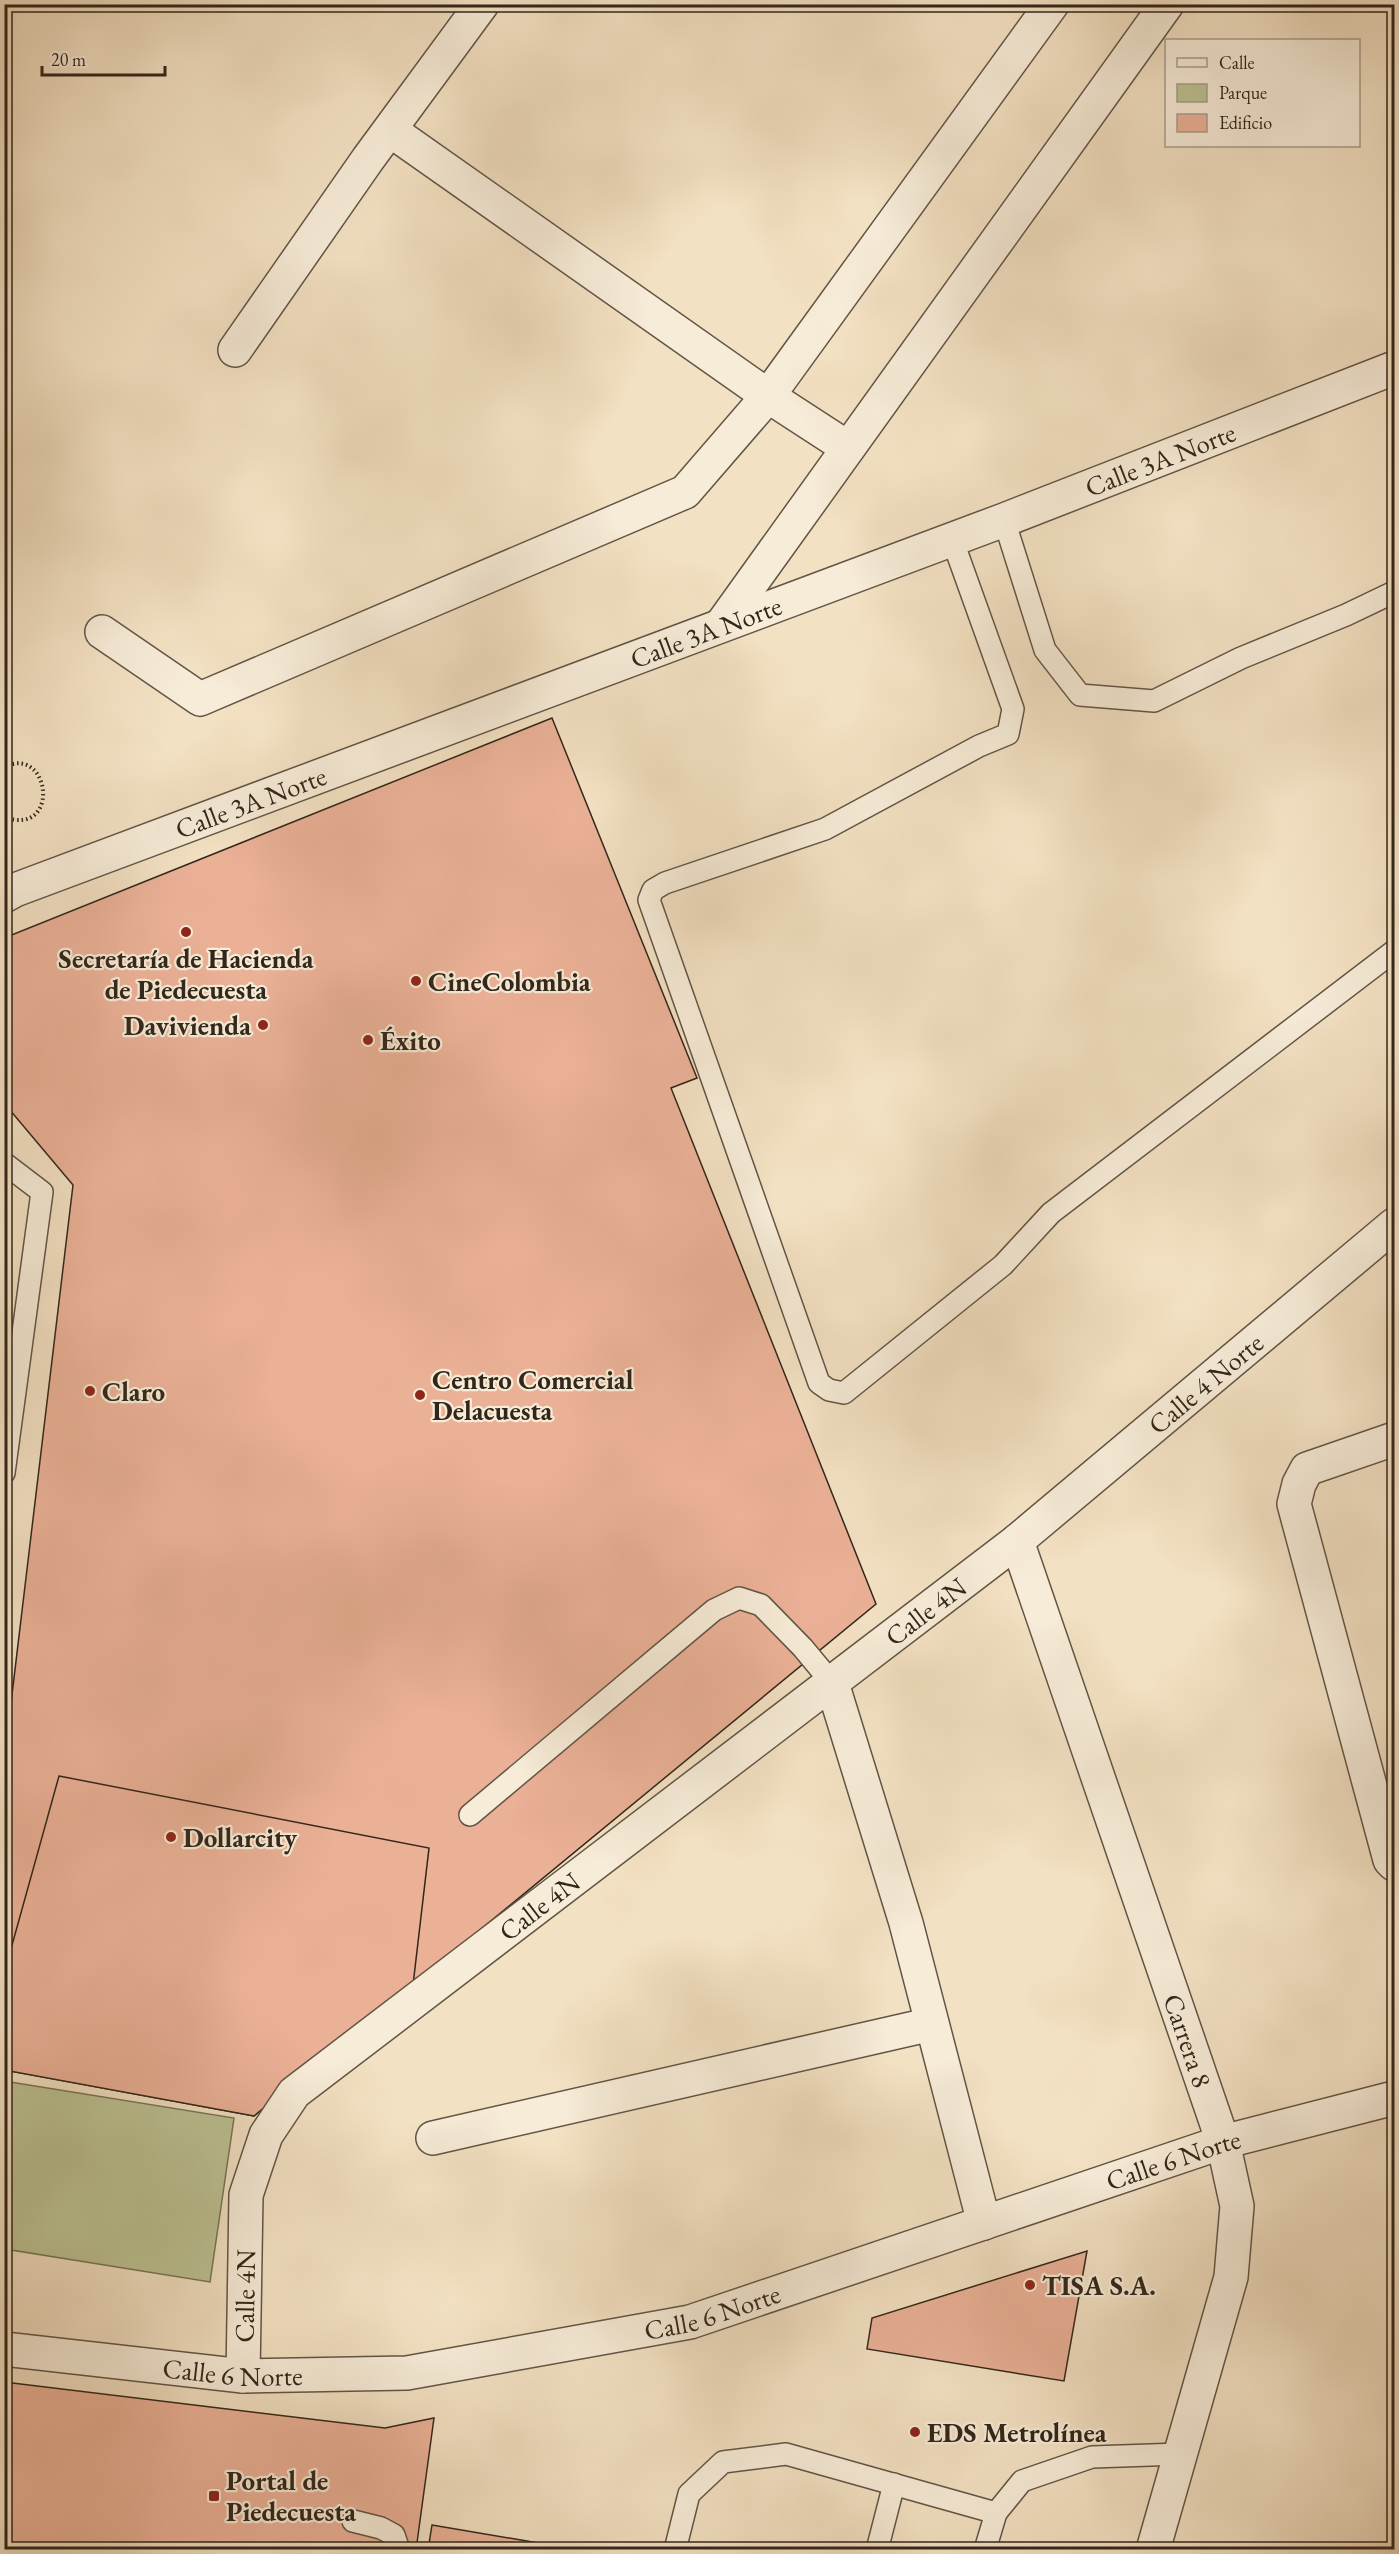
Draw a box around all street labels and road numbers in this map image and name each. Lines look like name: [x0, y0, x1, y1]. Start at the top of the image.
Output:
street label: Calle 3A Norte: [1080, 414, 1240, 504]
street label: Calle 3A Norte: [625, 587, 786, 676]
street label: Calle 3A Norte: [170, 758, 331, 846]
street label: Calle 4 Norte: [1140, 1325, 1270, 1442]
street label: Calle 4N: [878, 1568, 973, 1653]
street label: Calle 4N: [491, 1863, 587, 1948]
street label: Carrera 8: [1156, 1989, 1220, 2092]
street label: Calle 6 Norte: [1101, 2121, 1244, 2198]
street label: Calle 4N: [226, 2249, 263, 2343]
street label: Calle 6 Norte: [641, 2275, 785, 2347]
street label: Calle 6 Norte: [161, 2350, 303, 2394]

